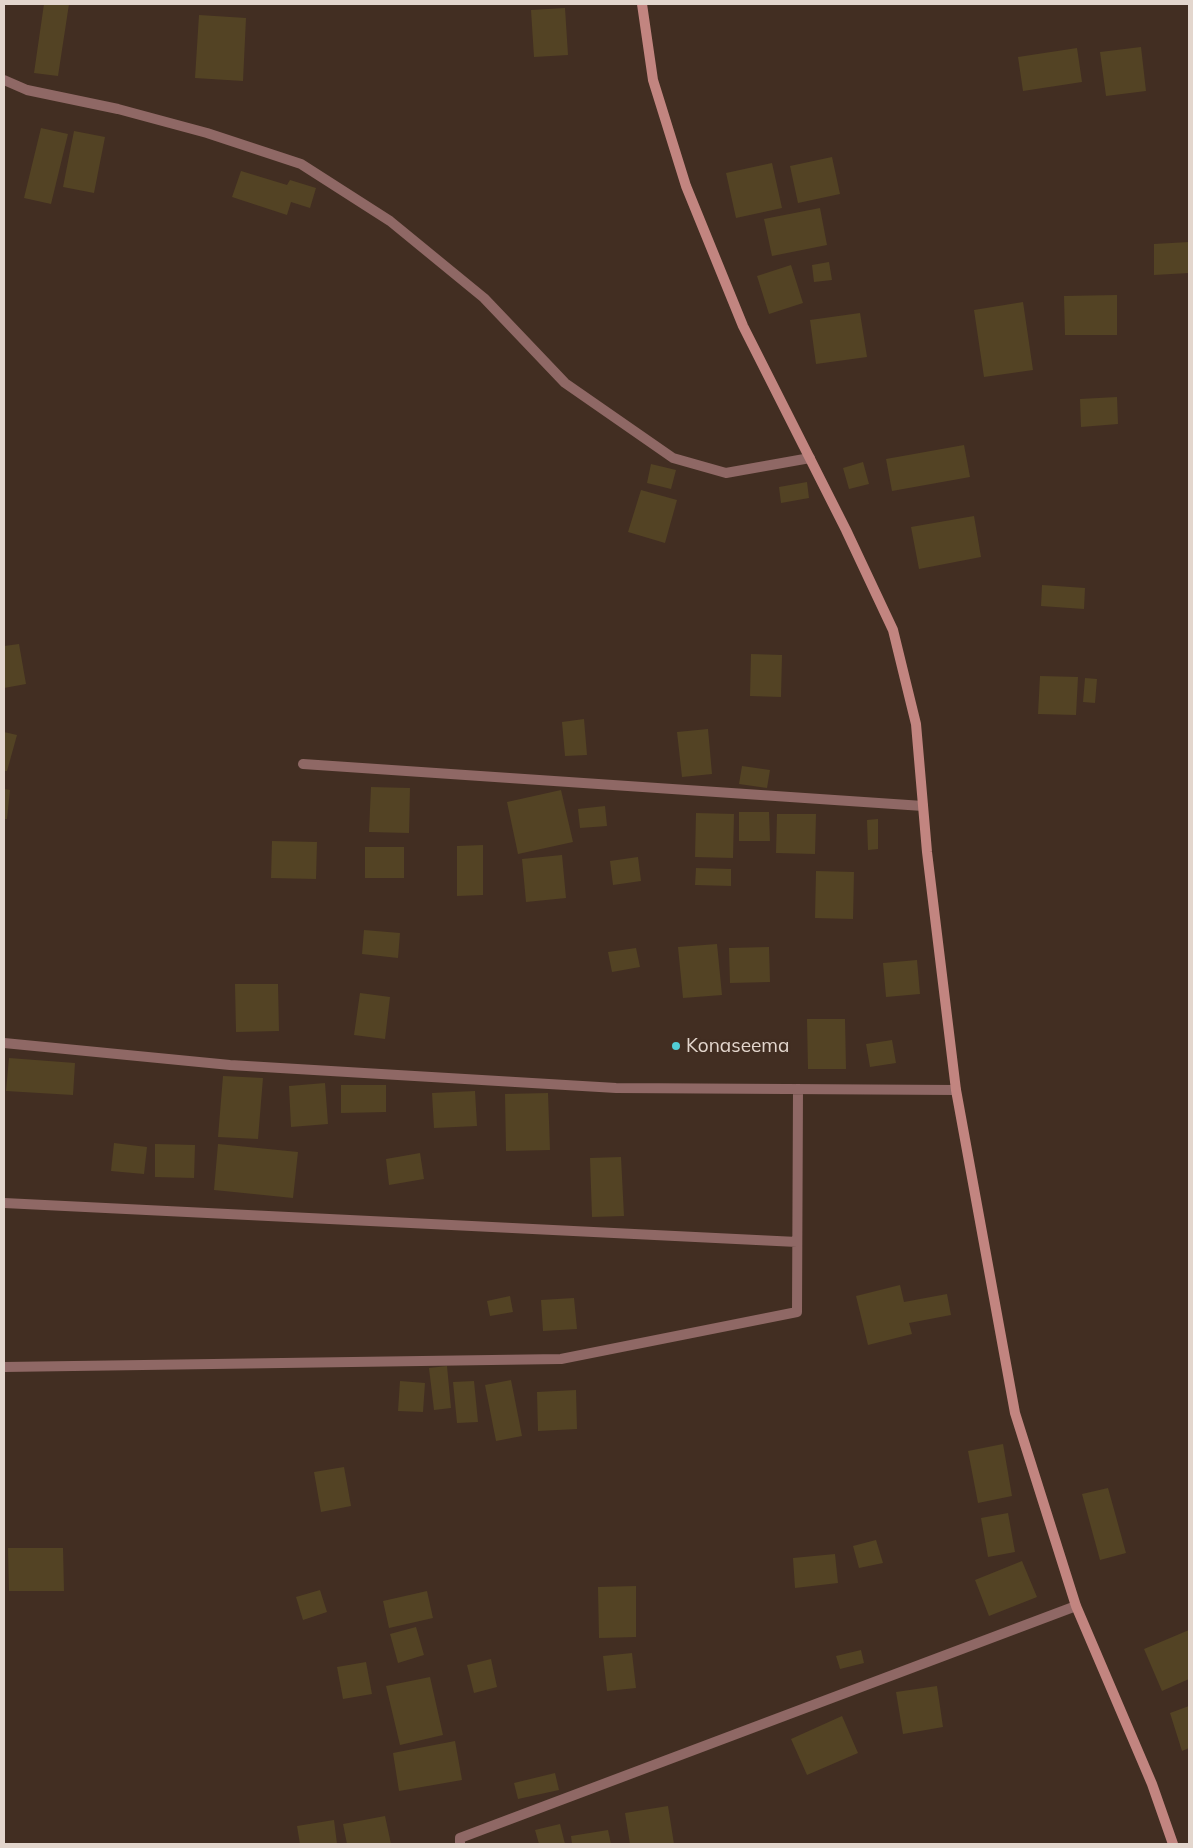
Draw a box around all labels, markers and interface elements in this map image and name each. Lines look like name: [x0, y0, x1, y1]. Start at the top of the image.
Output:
place label: Konaseema: [686, 1035, 789, 1057]
marker: Konaseema: [670, 1040, 682, 1052]

